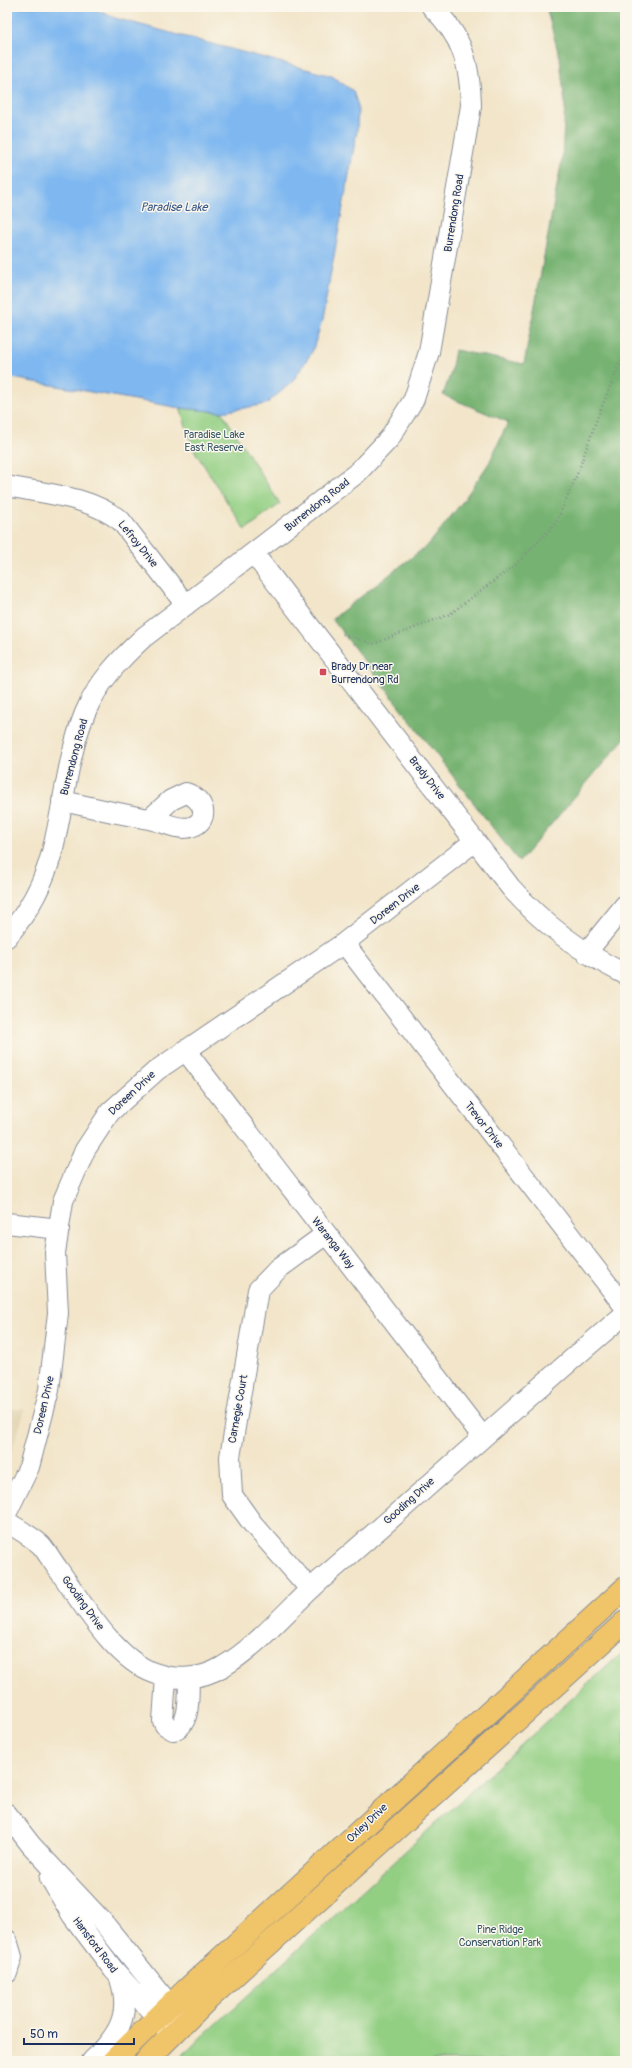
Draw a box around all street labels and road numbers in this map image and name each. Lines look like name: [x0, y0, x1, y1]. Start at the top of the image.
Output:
street label: Burrendong Road: [441, 173, 467, 253]
street label: Burrendong Road: [282, 476, 352, 534]
street label: Lefroy Drive: [115, 518, 161, 570]
street label: Burrendong Road: [58, 717, 90, 797]
street label: Brady Drive: [406, 754, 448, 803]
street label: Doreen Drive: [368, 880, 423, 927]
street label: Doreen Drive: [106, 1068, 159, 1118]
street label: Trevor Drive: [462, 1099, 507, 1151]
street label: Waranga Way: [309, 1215, 357, 1272]
street label: Carnegie Court: [226, 1373, 251, 1444]
street label: Doreen Drive: [31, 1374, 57, 1435]
street label: Gooding Drive: [381, 1474, 438, 1527]
street label: Gooding Drive: [59, 1573, 107, 1633]
street label: Oxley Drive: [344, 1800, 391, 1845]
street label: Hansford Road: [70, 1914, 120, 1976]

